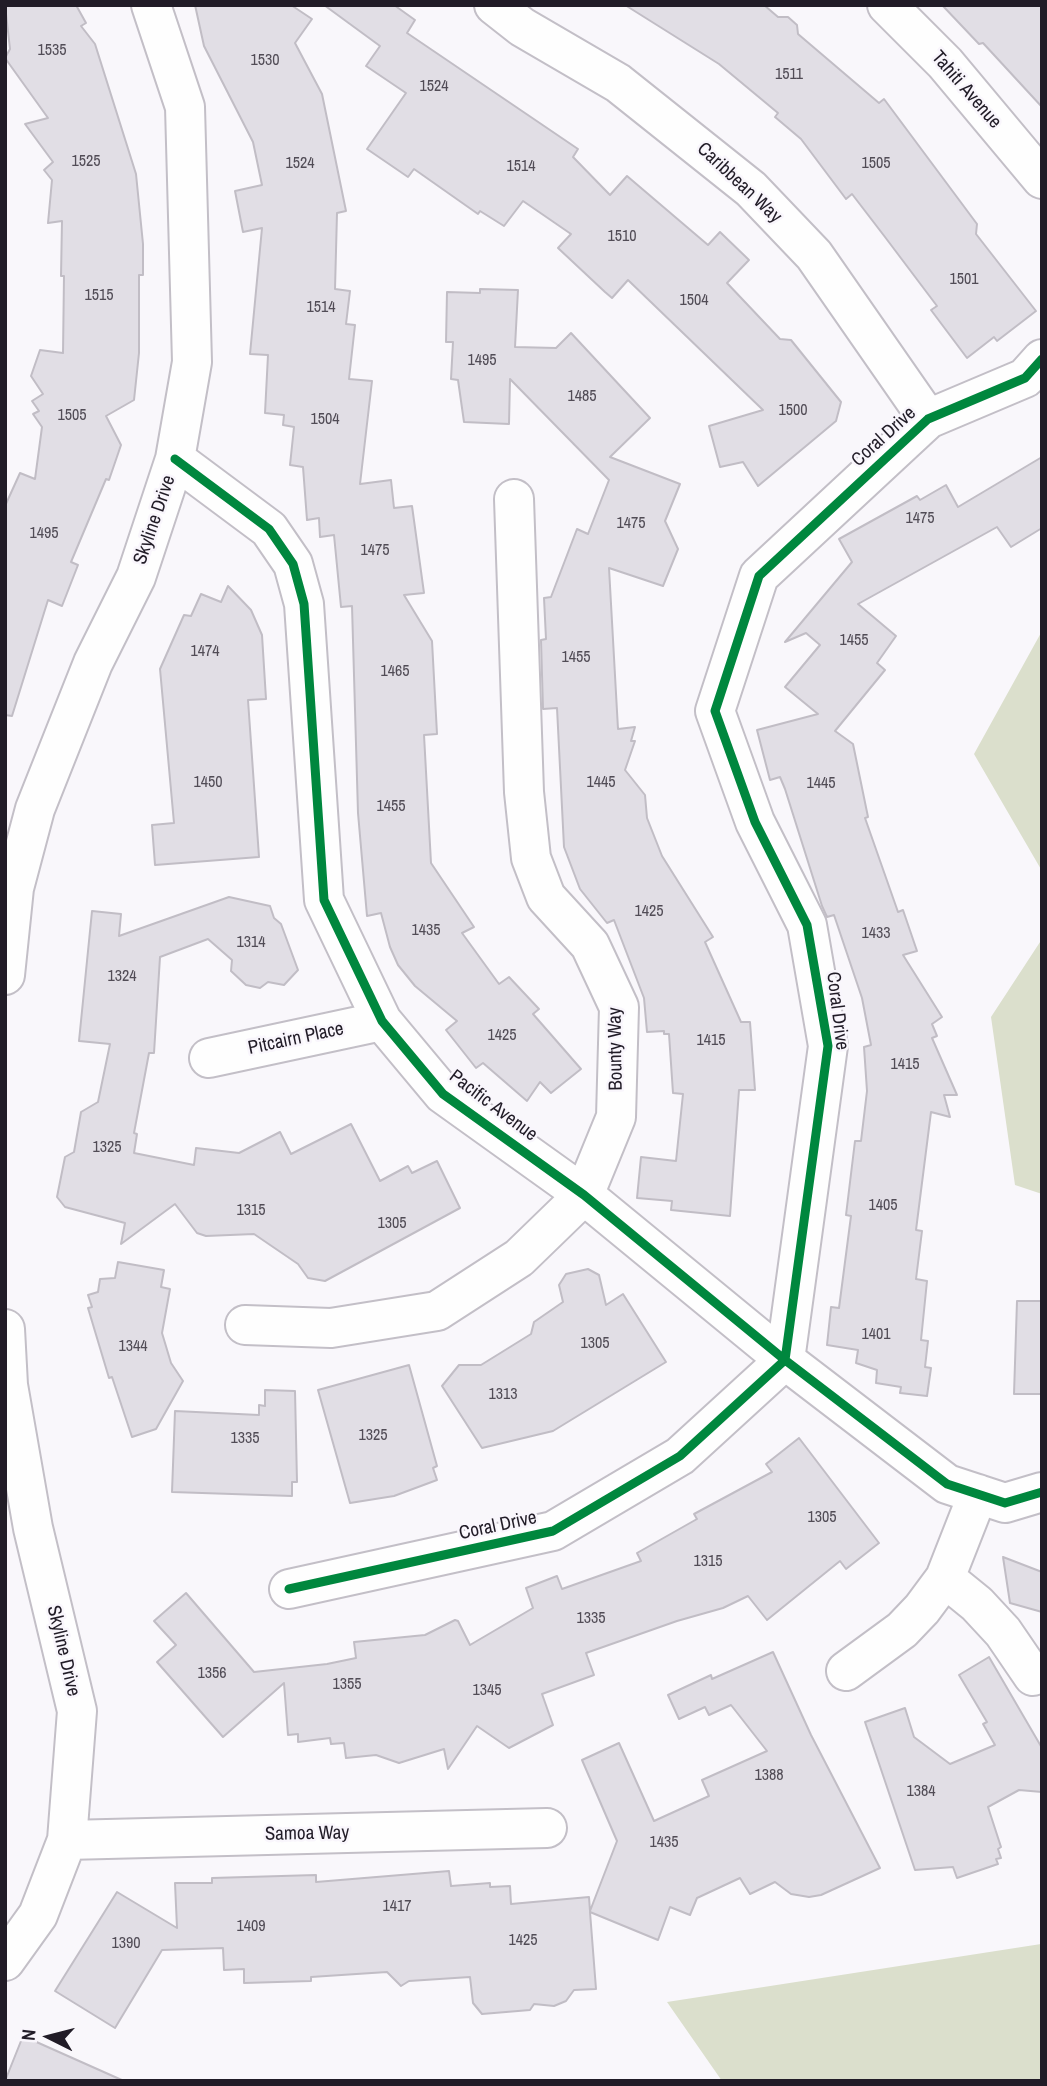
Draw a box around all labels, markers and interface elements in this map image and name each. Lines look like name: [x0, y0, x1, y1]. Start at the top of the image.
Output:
house number: 1535: [37, 41, 67, 61]
street label: Tahiti Avenue: [926, 47, 1006, 133]
house number: 1530: [250, 51, 280, 71]
house number: 1511: [775, 65, 803, 85]
house number: 1524: [419, 77, 449, 97]
street label: Caribbean Way: [692, 138, 786, 228]
house number: 1525: [71, 152, 101, 172]
house number: 1524: [285, 154, 315, 174]
house number: 1505: [861, 154, 891, 174]
house number: 1514: [506, 157, 536, 177]
house number: 1510: [607, 227, 637, 247]
house number: 1501: [949, 270, 979, 290]
house number: 1515: [84, 286, 114, 306]
house number: 1504: [679, 291, 709, 311]
house number: 1514: [306, 298, 336, 318]
house number: 1495: [467, 351, 497, 371]
house number: 1485: [567, 387, 597, 407]
house number: 1500: [778, 401, 808, 421]
street label: Coral Drive: [847, 402, 921, 472]
house number: 1505: [57, 406, 87, 426]
house number: 1504: [310, 410, 340, 430]
street label: Skyline Drive: [129, 472, 181, 568]
house number: 1475: [905, 509, 935, 529]
house number: 1475: [616, 514, 646, 534]
house number: 1495: [29, 524, 59, 544]
house number: 1475: [360, 541, 390, 561]
house number: 1455: [839, 631, 869, 651]
house number: 1474: [190, 642, 220, 662]
house number: 1455: [561, 648, 591, 668]
house number: 1465: [380, 662, 410, 682]
house number: 1450: [193, 773, 223, 793]
house number: 1445: [586, 773, 616, 793]
house number: 1445: [806, 774, 836, 794]
house number: 1455: [376, 797, 406, 817]
house number: 1425: [634, 902, 664, 922]
house number: 1435: [411, 921, 441, 941]
house number: 1433: [861, 924, 891, 944]
house number: 1314: [236, 933, 266, 953]
house number: 1324: [107, 967, 137, 987]
street label: Coral Drive: [821, 971, 853, 1051]
street label: Bounty Way: [604, 1007, 628, 1091]
street label: Pitcairn Place: [246, 1018, 346, 1060]
house number: 1425: [487, 1026, 517, 1046]
house number: 1415: [696, 1031, 726, 1051]
house number: 1415: [890, 1055, 920, 1075]
street label: Pacific Avenue: [444, 1065, 542, 1147]
house number: 1325: [92, 1138, 122, 1158]
house number: 1405: [868, 1196, 898, 1216]
house number: 1315: [236, 1201, 266, 1221]
house number: 1305: [377, 1214, 407, 1234]
house number: 1401: [861, 1325, 891, 1345]
house number: 1305: [580, 1334, 610, 1354]
house number: 1344: [118, 1337, 148, 1357]
house number: 1313: [488, 1385, 518, 1405]
house number: 1325: [358, 1426, 388, 1446]
house number: 1335: [230, 1429, 260, 1449]
street label: Coral Drive: [457, 1507, 539, 1545]
house number: 1305: [807, 1508, 837, 1528]
house number: 1315: [693, 1552, 723, 1572]
street label: Skyline Drive: [41, 1603, 85, 1699]
house number: 1335: [576, 1609, 606, 1629]
house number: 1356: [197, 1664, 227, 1684]
house number: 1355: [332, 1675, 362, 1695]
house number: 1345: [472, 1681, 502, 1701]
house number: 1388: [754, 1766, 784, 1786]
house number: 1384: [906, 1782, 936, 1802]
street label: Samoa Way: [265, 1822, 349, 1846]
house number: 1435: [649, 1833, 679, 1853]
house number: 1417: [382, 1897, 412, 1917]
house number: 1409: [236, 1917, 266, 1937]
house number: 1425: [508, 1931, 538, 1951]
house number: 1390: [111, 1934, 141, 1954]
north arrow: [14, 2002, 84, 2072]
text: N: [15, 2028, 42, 2042]

